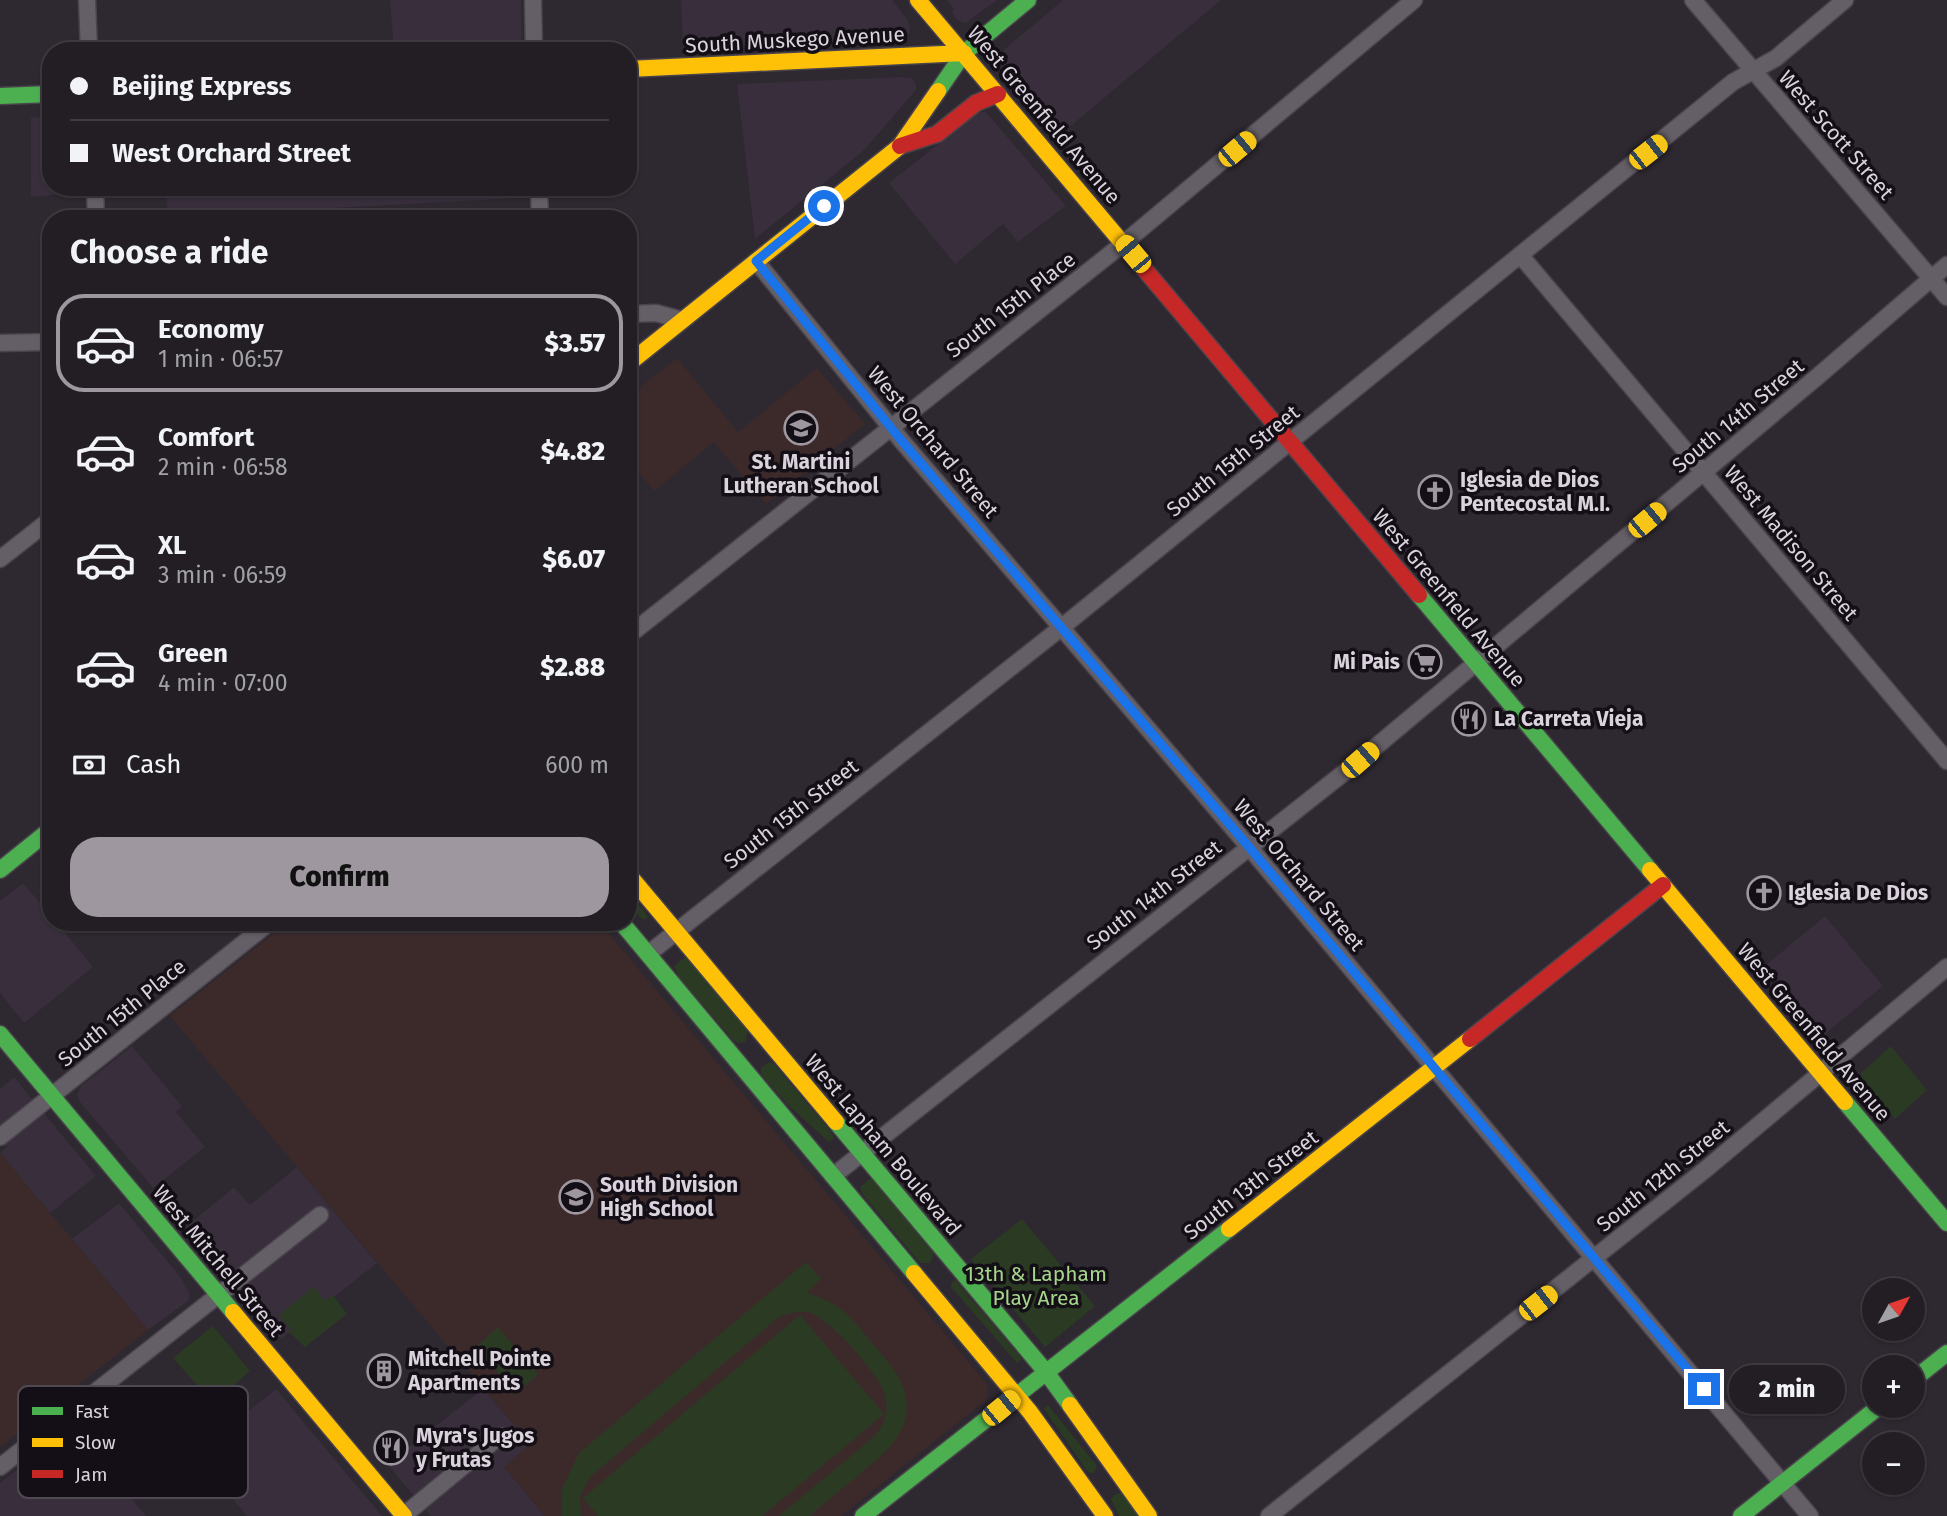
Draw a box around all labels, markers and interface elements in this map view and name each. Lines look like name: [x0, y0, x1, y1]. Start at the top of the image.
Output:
street label: South Muskego Avenue: [685, 21, 905, 59]
street label: West Greenfield Avenue: [962, 21, 1126, 209]
street label: West Scott Street: [1773, 65, 1899, 205]
text: Beijing Express: [112, 71, 291, 102]
car: [1215, 127, 1260, 171]
car: [1625, 131, 1672, 173]
text: West Orchard Street: [112, 138, 351, 169]
route start: [808, 190, 840, 222]
car: [1112, 231, 1155, 277]
text: Choose a ride: [70, 233, 268, 271]
street label: South 15th Place: [941, 246, 1081, 364]
icon: car: [74, 312, 137, 375]
text: Economy: [158, 314, 264, 345]
text: $3.57: [545, 328, 605, 359]
text: 1 min · 06:57: [158, 345, 283, 373]
street label: South 14th Street: [1667, 353, 1810, 479]
street label: West Orchard Street: [862, 361, 1004, 523]
street label: South 15th Street: [1161, 399, 1305, 522]
school or university icon: St. Martini Lutheran School: [782, 409, 820, 447]
icon: car: [74, 420, 137, 483]
text: Comfort: [158, 422, 254, 453]
text: $4.82: [541, 436, 605, 467]
place label: St. Martini Lutheran School: [723, 449, 880, 499]
text: 2 min · 06:58: [158, 453, 288, 481]
street label: West Madison Street: [1718, 460, 1864, 626]
place label: Iglesia de Dios Pentecostal M.I.: [1460, 467, 1610, 517]
church icon: Iglesia de Dios Pentecostal M.I.: [1416, 473, 1454, 511]
car: [1625, 498, 1670, 542]
street label: West Greenfield Avenue: [1367, 504, 1531, 692]
icon: car: [74, 528, 137, 591]
text: XL: [158, 530, 186, 561]
text: $6.07: [543, 544, 605, 575]
text: 3 min · 06:59: [158, 561, 287, 589]
icon: car: [74, 636, 137, 699]
text: Green: [158, 638, 228, 669]
supermarket icon: Mi Pais: [1406, 643, 1444, 681]
place label: Mi Pais: [1334, 649, 1400, 675]
text: $2.88: [540, 652, 605, 683]
text: 4 min · 07:00: [158, 669, 288, 697]
restaurant icon: La Carreta Vieja: [1450, 700, 1488, 738]
place label: La Carreta Vieja: [1494, 706, 1643, 732]
car: [1338, 738, 1383, 782]
icon: cash: [70, 746, 108, 784]
text: Cash: [126, 749, 182, 780]
text: 600 m: [545, 751, 609, 779]
street label: South 15th Street: [719, 753, 864, 875]
street label: West Orchard Street: [1228, 794, 1370, 956]
street label: South 14th Street: [1081, 834, 1227, 956]
button: Confirm: [70, 837, 609, 917]
church icon: Iglesia De Dios: [1745, 874, 1783, 912]
place label: Iglesia De Dios: [1788, 880, 1928, 906]
street label: West Greenfield Avenue: [1732, 938, 1896, 1126]
street label: South 15th Place: [53, 954, 191, 1072]
street label: West Lapham Boulevard: [799, 1049, 967, 1241]
street label: South 12th Street: [1591, 1114, 1735, 1237]
street label: South 13th Street: [1179, 1124, 1324, 1246]
place label: South Division High School: [600, 1172, 738, 1222]
school or university icon: South Division High School: [557, 1178, 595, 1216]
street label: West Mitchell Street: [147, 1180, 289, 1342]
park label: 13th & Lapham Play Area: [965, 1261, 1107, 1311]
north arrow: [1862, 1278, 1925, 1340]
map controls: [1862, 1278, 1925, 1495]
car: [1515, 1282, 1562, 1324]
place label: Mitchell Pointe Apartments: [407, 1346, 551, 1396]
building icon: Mitchell Pointe Apartments: [365, 1352, 403, 1390]
button: +: [1862, 1355, 1925, 1418]
callout: 2 min: [1728, 1364, 1844, 1414]
route end: [1688, 1373, 1720, 1405]
text: 2 min: [1759, 1375, 1815, 1403]
legend: [18, 1386, 248, 1498]
car: [979, 1387, 1024, 1429]
text: Fast: [75, 1400, 109, 1423]
place label: Myra's Jugos y Frutas: [415, 1423, 534, 1473]
restaurant icon: Myra's Jugos y Frutas: [372, 1429, 410, 1467]
text: Slow: [75, 1431, 116, 1454]
button: −: [1862, 1432, 1925, 1495]
text: Jam: [75, 1463, 107, 1486]

